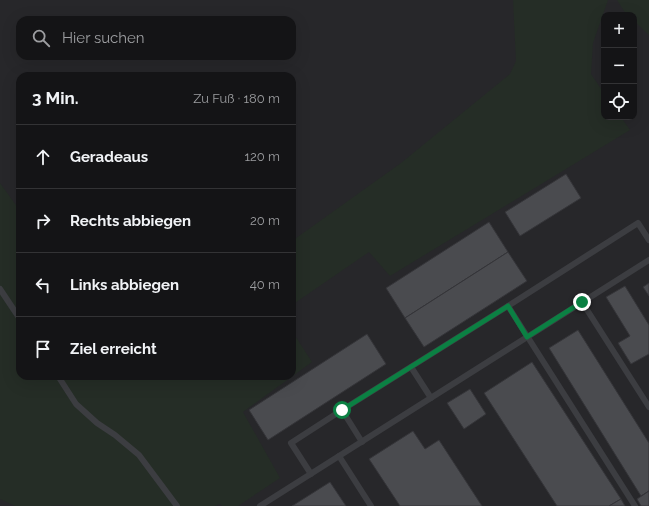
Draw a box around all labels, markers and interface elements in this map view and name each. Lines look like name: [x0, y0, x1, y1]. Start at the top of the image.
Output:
map controls: [601, 12, 637, 120]
button: +: [601, 12, 637, 48]
search box: [16, 16, 296, 60]
icon: search: [30, 27, 52, 49]
text: Hier suchen: [62, 29, 145, 47]
button: −: [601, 48, 637, 84]
button: locate: [601, 84, 637, 120]
text: 3 Min.: [32, 88, 79, 108]
text: Zu Fuß · 180 m: [193, 91, 280, 106]
icon: ahead: [32, 146, 54, 168]
text: Geradeaus: [70, 148, 148, 166]
text: 120 m: [244, 149, 280, 164]
icon: right: [32, 210, 54, 232]
text: Rechts abbiegen: [70, 212, 191, 230]
text: 20 m: [250, 213, 280, 228]
icon: left: [32, 274, 54, 296]
text: Links abbiegen: [70, 276, 179, 294]
text: 40 m: [250, 277, 280, 292]
route end: [573, 293, 591, 311]
icon: arrive: [32, 338, 54, 360]
text: Ziel erreicht: [70, 340, 157, 358]
route start: [333, 401, 351, 419]

